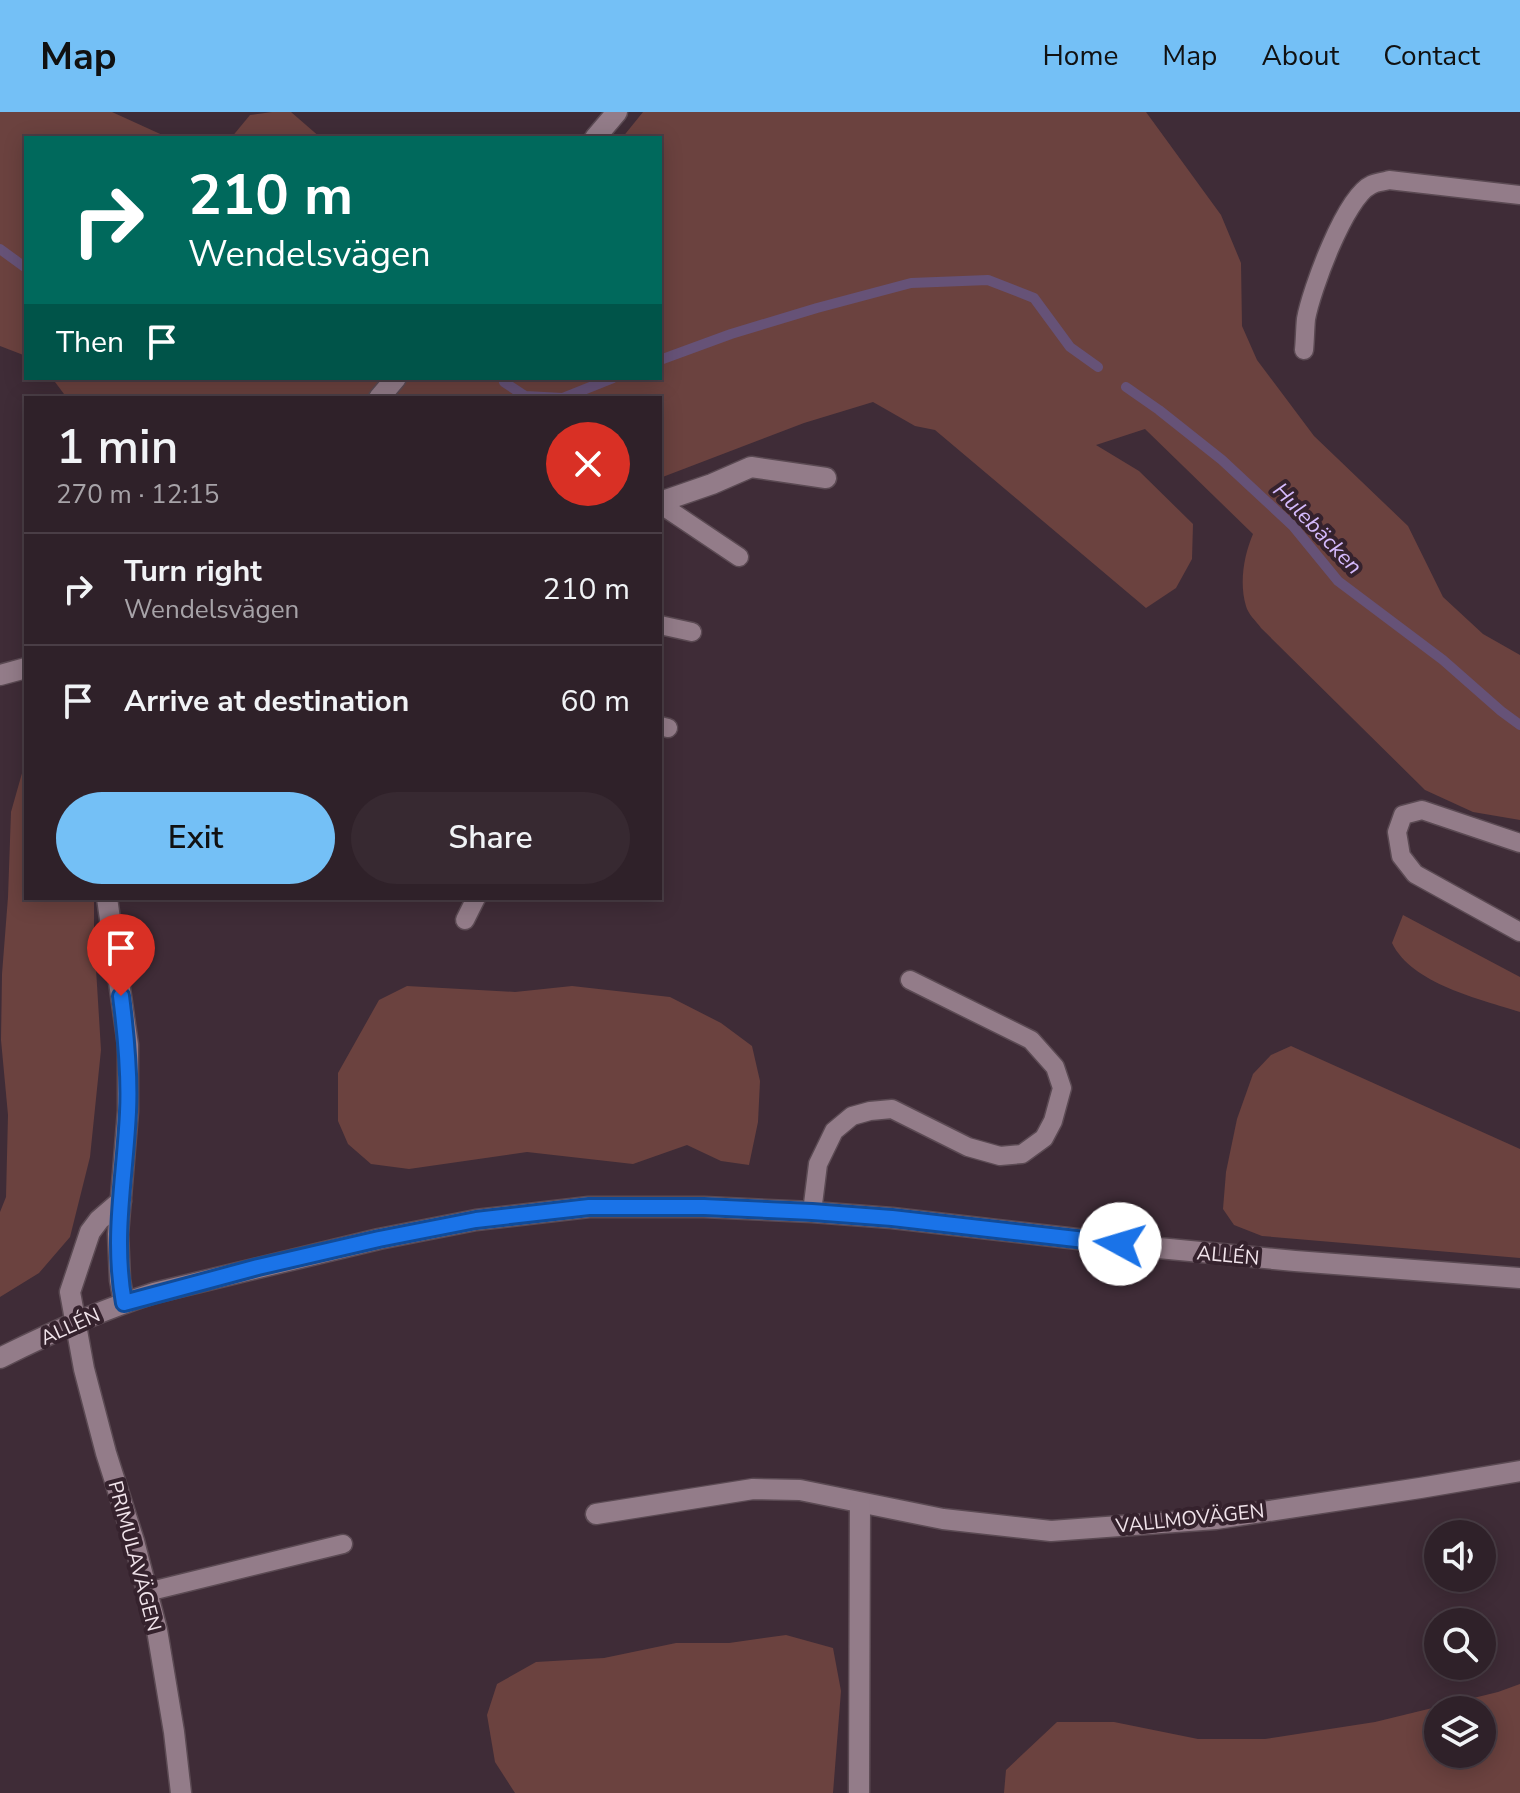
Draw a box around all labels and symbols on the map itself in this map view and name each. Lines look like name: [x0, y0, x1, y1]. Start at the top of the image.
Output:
water label: Hulebäcken: [1266, 476, 1369, 581]
pin: [87, 914, 155, 996]
position arrow: [1078, 1202, 1162, 1286]
street label: ALLÉN: [1196, 1239, 1260, 1272]
street label: ALLÉN: [36, 1301, 104, 1352]
street label: PRIMULAVÄGEN: [101, 1478, 168, 1634]
street label: VALLMOVÄGEN: [1114, 1497, 1266, 1540]

